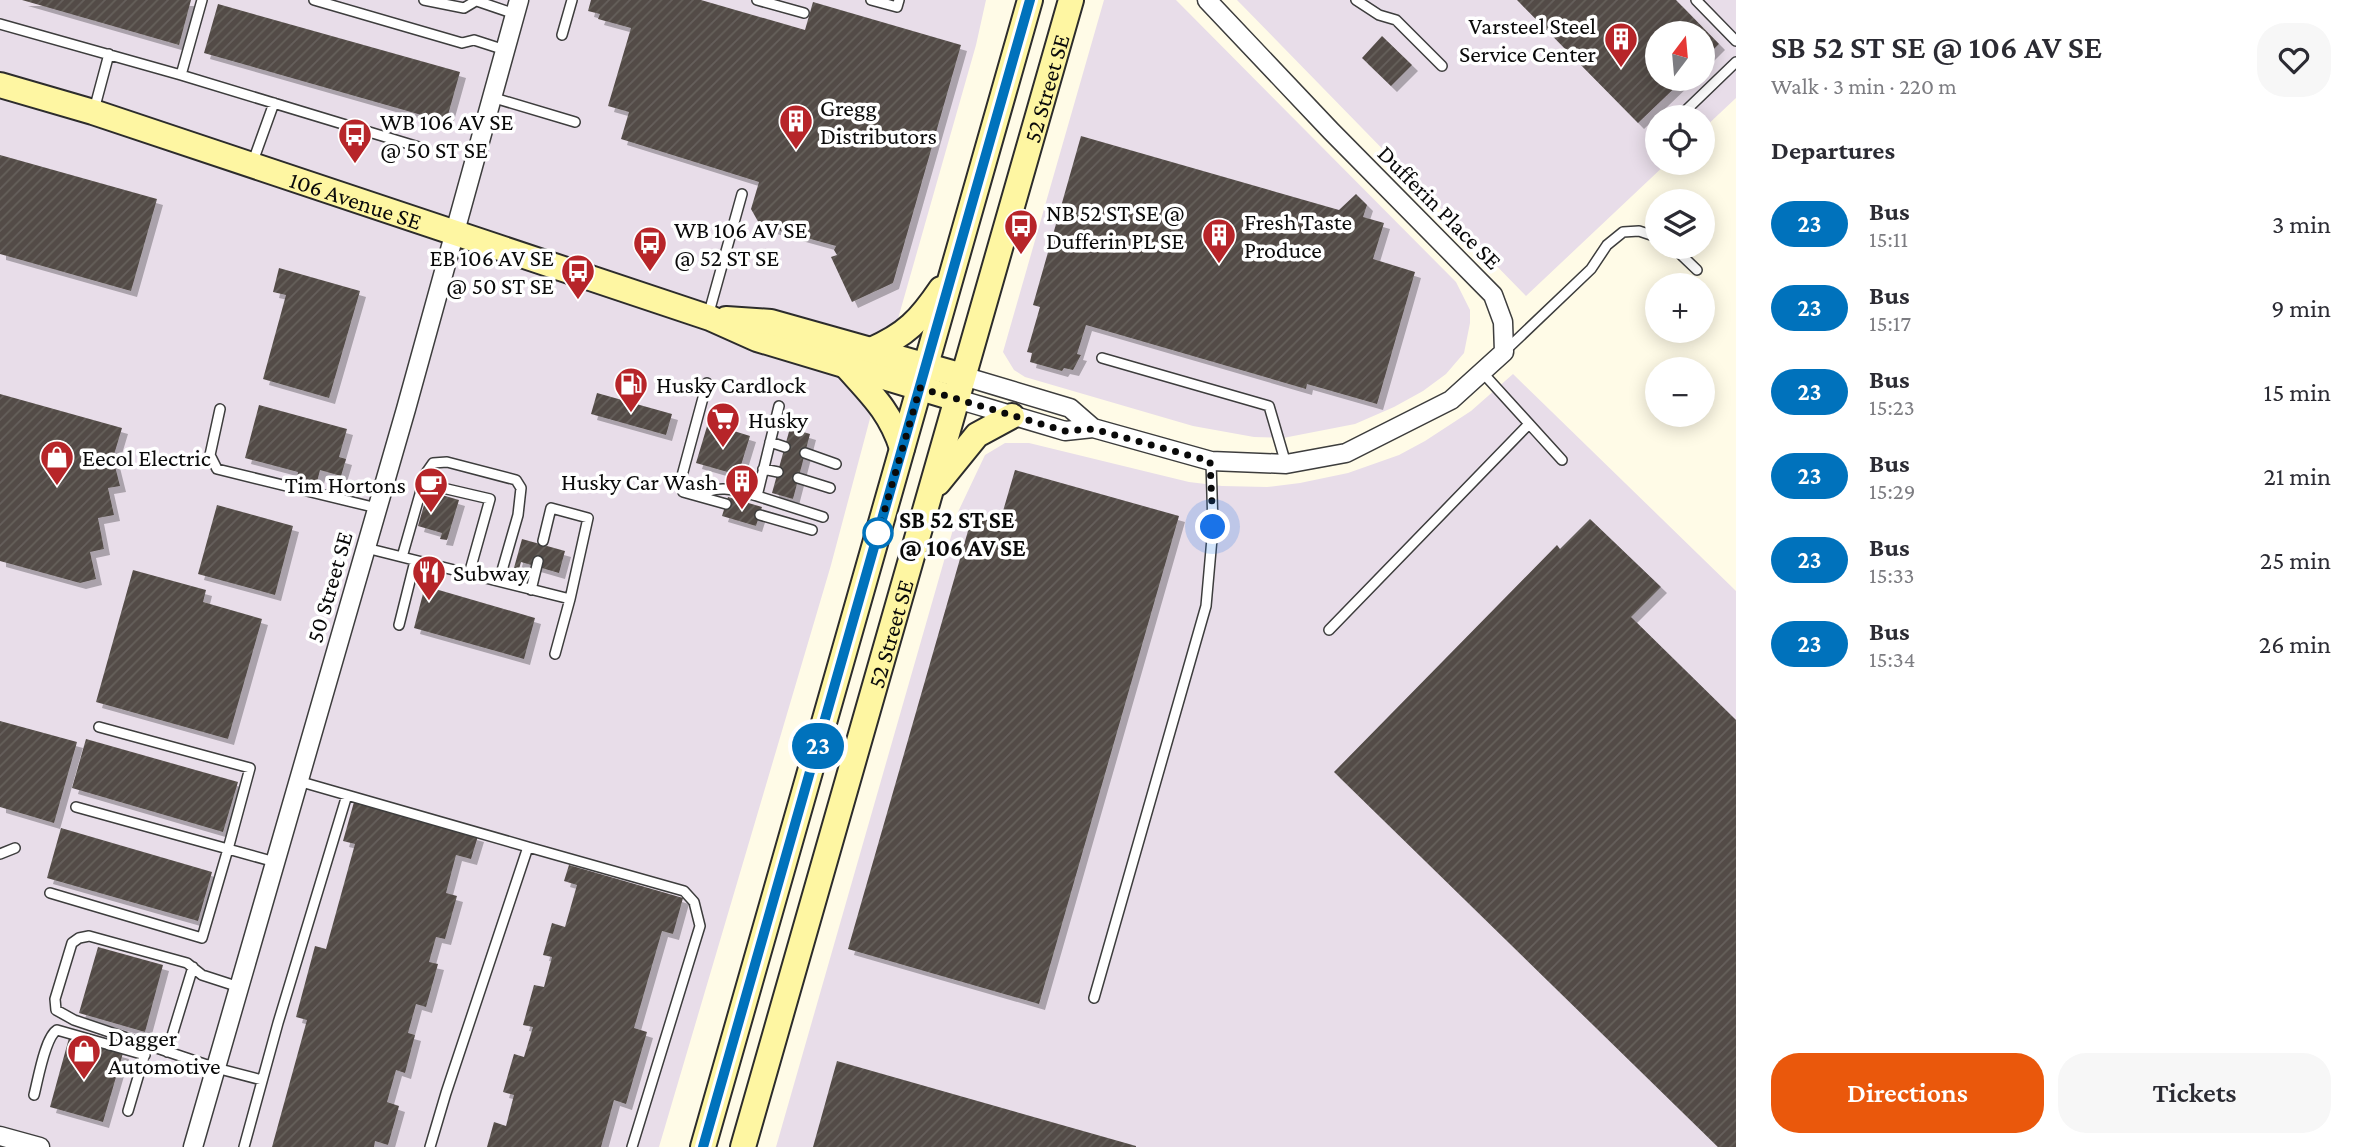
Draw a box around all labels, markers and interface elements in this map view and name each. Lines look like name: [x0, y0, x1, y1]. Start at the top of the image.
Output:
place label: Varsteel Steel Service Center: [1459, 12, 1596, 67]
building icon: Varsteel Steel Service Center: [1602, 20, 1640, 69]
north arrow: [1645, 21, 1715, 91]
map controls: [1645, 21, 1715, 427]
button: heart: [2257, 23, 2331, 97]
text: SB 52 ST SE @ 106 AV SE: [1771, 28, 2102, 65]
street label: 52 Street SE: [1017, 31, 1074, 146]
text: Walk · 3 min · 220 m: [1771, 73, 1957, 99]
place label: Gregg Distributors: [820, 94, 937, 149]
building icon: Gregg Distributors: [777, 102, 815, 151]
button: locate: [1645, 105, 1715, 175]
place label: WB 106 AV SE @ 50 ST SE: [380, 108, 514, 163]
bus stop icon: WB 106 AV SE @ 50 ST SE: [336, 116, 374, 165]
text: Departures: [1771, 136, 1895, 165]
street label: Dufferin Place SE: [1372, 139, 1508, 275]
street label: 106 Avenue SE: [286, 165, 425, 234]
button: layers: [1645, 189, 1715, 259]
text: Bus: [1869, 197, 1910, 226]
place label: NB 52 ST SE @ Dufferin PL SE: [1046, 199, 1185, 254]
bus stop icon: NB 52 ST SE @ Dufferin PL SE: [1002, 207, 1040, 256]
place label: Fresh Taste Produce: [1244, 208, 1352, 263]
text: 23: [1798, 210, 1821, 237]
text: 3 min: [2272, 210, 2331, 239]
place label: WB 106 AV SE @ 52 ST SE: [674, 216, 808, 271]
building icon: Fresh Taste Produce: [1200, 216, 1238, 265]
bus stop icon: WB 106 AV SE @ 52 ST SE: [631, 224, 669, 273]
text: 15:11: [1869, 226, 1908, 252]
place label: EB 106 AV SE @ 50 ST SE: [429, 244, 554, 299]
bus stop icon: EB 106 AV SE @ 50 ST SE: [559, 252, 597, 301]
button: +: [1645, 273, 1715, 343]
text: Bus: [1869, 281, 1910, 310]
text: 23: [1798, 294, 1821, 321]
text: 9 min: [2271, 294, 2331, 323]
text: 15:17: [1869, 310, 1911, 336]
button: −: [1645, 357, 1715, 427]
fuel station icon: Husky Cardlock: [612, 365, 650, 414]
text: Bus: [1869, 365, 1910, 394]
place label: Husky Cardlock: [656, 371, 806, 398]
text: 23: [1798, 378, 1821, 405]
text: 15 min: [2264, 378, 2331, 407]
text: 15:23: [1869, 394, 1915, 420]
supermarket icon: Husky: [704, 400, 742, 449]
place label: Husky: [748, 406, 809, 433]
shop icon: Eecol Electric: [38, 438, 76, 487]
place label: Eecol Electric: [82, 444, 211, 471]
text: Bus: [1869, 449, 1910, 478]
building icon: Husky Car Wash: [723, 462, 761, 511]
text: 23: [1798, 462, 1821, 489]
text: 21 min: [2263, 462, 2331, 491]
cafe icon: Tim Hortons: [412, 465, 450, 514]
place label: Husky Car Wash: [561, 468, 718, 495]
place label: Tim Hortons: [285, 471, 406, 498]
text: 15:29: [1869, 478, 1915, 504]
place label: SB 52 ST SE @ 106 AV SE: [899, 506, 1026, 561]
your location: [1195, 509, 1230, 544]
marker: SB 52 ST SE @ 106 AV SE: [863, 518, 893, 548]
street label: 50 Street SE: [300, 528, 358, 646]
text: Bus: [1869, 533, 1910, 562]
text: 23: [1798, 546, 1821, 573]
text: 25 min: [2260, 546, 2331, 575]
restaurant icon: Subway: [410, 553, 448, 602]
place label: Subway: [453, 559, 530, 586]
text: 15:33: [1869, 562, 1914, 588]
street label: 52 Street SE: [861, 576, 918, 691]
text: Bus: [1869, 617, 1910, 646]
text: 23: [1798, 630, 1821, 657]
text: 26 min: [2259, 630, 2331, 659]
text: 15:34: [1869, 646, 1915, 672]
line badge: 23: [786, 723, 850, 769]
text: 23: [806, 732, 830, 759]
place label: Dagger Automotive: [108, 1024, 221, 1079]
shop icon: Dagger Automotive: [65, 1032, 103, 1081]
button: Directions: [1771, 1053, 2044, 1133]
button: Tickets: [2058, 1053, 2331, 1133]

